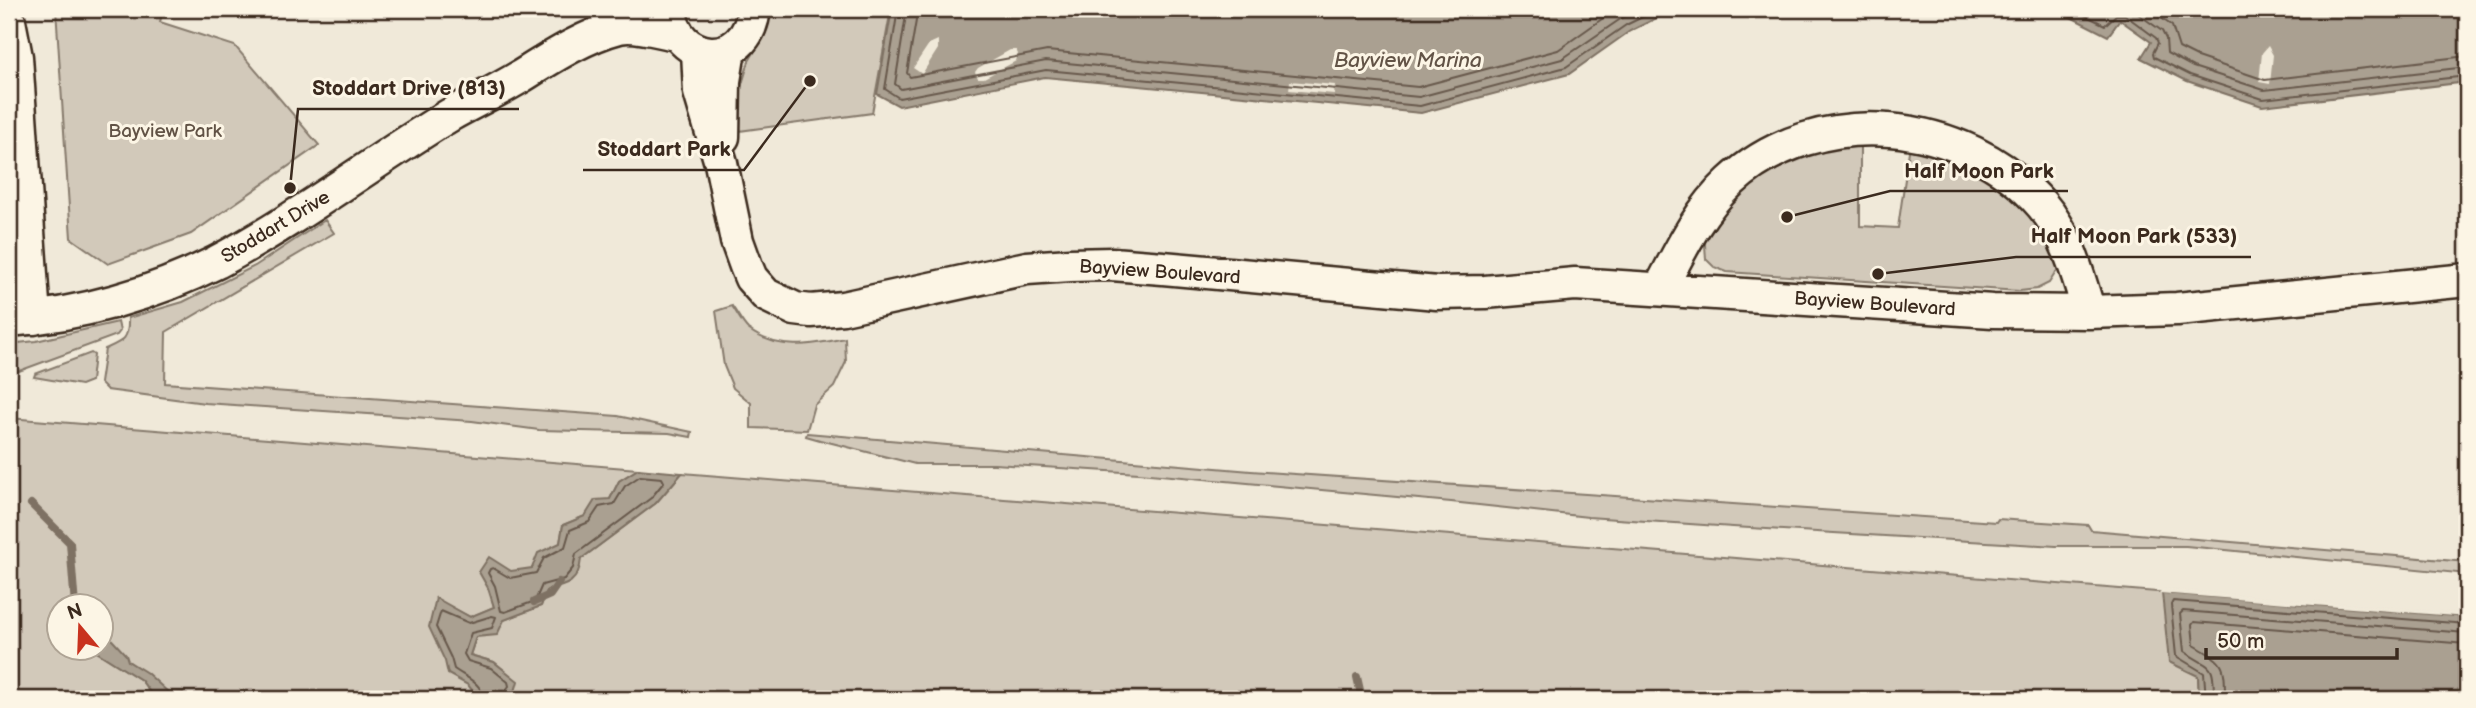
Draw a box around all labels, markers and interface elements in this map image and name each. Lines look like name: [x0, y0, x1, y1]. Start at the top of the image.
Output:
water label: Bayview Marina: [1334, 48, 1482, 73]
callout: Stoddart Drive (813): [298, 67, 519, 109]
text: Stoddart Drive (813): [312, 76, 506, 101]
park label: Bayview Park: [108, 120, 222, 143]
callout: Stoddart Park: [583, 128, 744, 170]
text: Stoddart Park: [597, 137, 731, 162]
callout: Half Moon Park: [1890, 149, 2068, 191]
text: Half Moon Park: [1904, 159, 2054, 184]
street label: Stoddart Drive: [217, 186, 334, 269]
callout: Half Moon Park (533): [2016, 215, 2251, 257]
text: Half Moon Park (533): [2031, 224, 2237, 249]
street label: Bayview Boulevard: [1078, 255, 1241, 290]
street label: Bayview Boulevard: [1793, 287, 1956, 322]
north arrow: [46, 592, 116, 662]
text: N: [64, 599, 85, 626]
scale bar: [2206, 617, 2397, 661]
text: 50 m: [2217, 629, 2264, 654]

